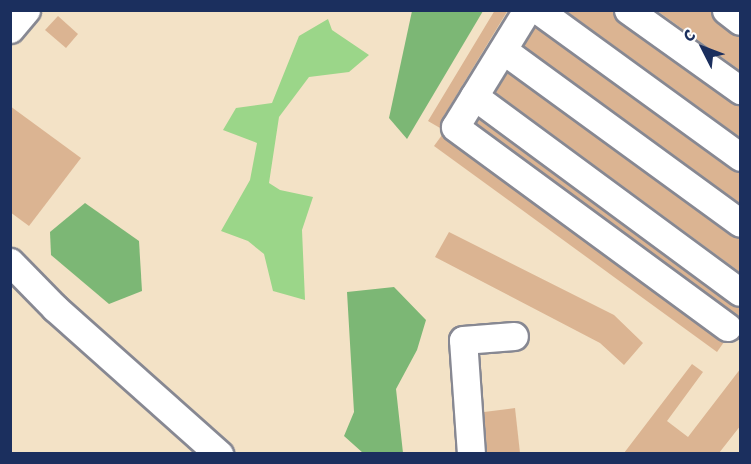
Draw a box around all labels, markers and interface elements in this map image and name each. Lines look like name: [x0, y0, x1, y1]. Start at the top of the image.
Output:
north arrow: [673, 18, 733, 78]
text: С: [678, 25, 700, 46]

